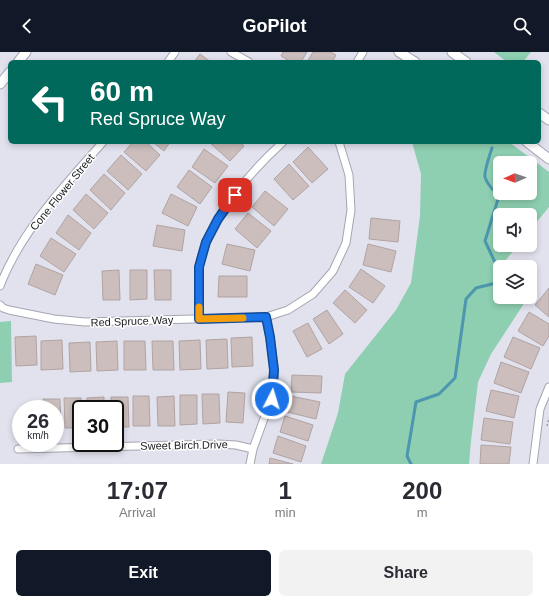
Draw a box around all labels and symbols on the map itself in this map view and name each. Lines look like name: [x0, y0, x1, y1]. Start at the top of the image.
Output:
street label: Cone Flower Street: [28, 151, 96, 233]
north arrow: [493, 156, 537, 200]
pin: [218, 178, 252, 212]
street label: Red Spruce Way: [90, 314, 174, 328]
position arrow: [251, 378, 293, 420]
speed limit sign: 30: [72, 400, 124, 452]
street label: Sweet Birch Drive: [140, 438, 228, 452]

